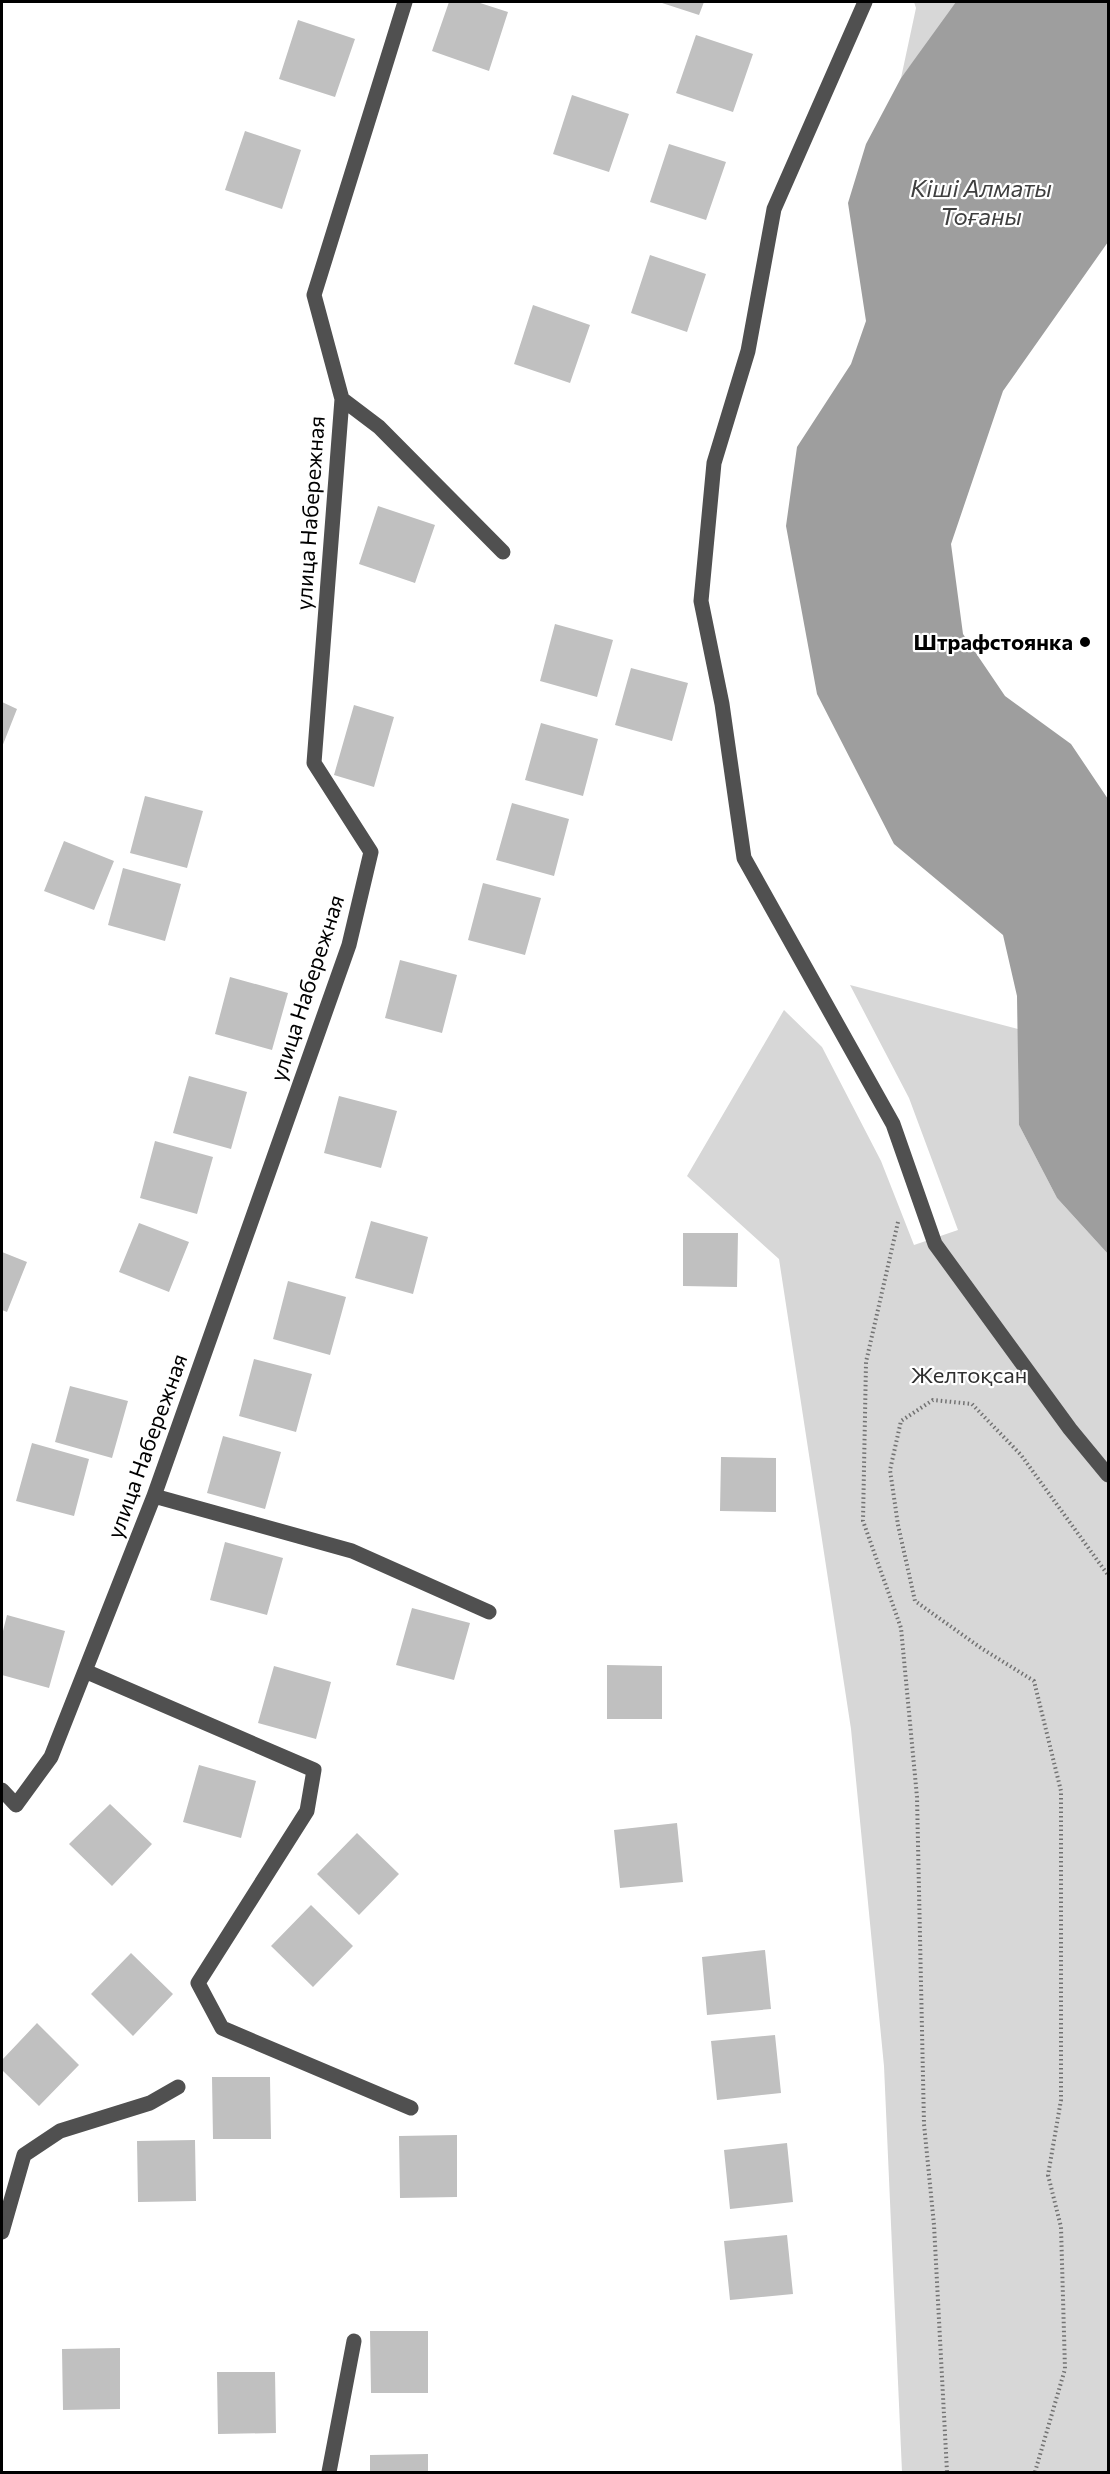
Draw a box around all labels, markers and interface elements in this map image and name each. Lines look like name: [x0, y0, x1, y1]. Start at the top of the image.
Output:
water label: Кіші Алматы Тоғаны: [910, 173, 1052, 230]
street label: улица Набережная: [289, 415, 330, 611]
place label: Штрафстоянка: [914, 628, 1073, 655]
marker: Штрафстоянка: [1078, 635, 1092, 649]
street label: улица Набережная: [264, 891, 349, 1085]
street label: улица Набережная: [101, 1350, 193, 1542]
park label: Желтоқсан: [911, 1361, 1027, 1388]

